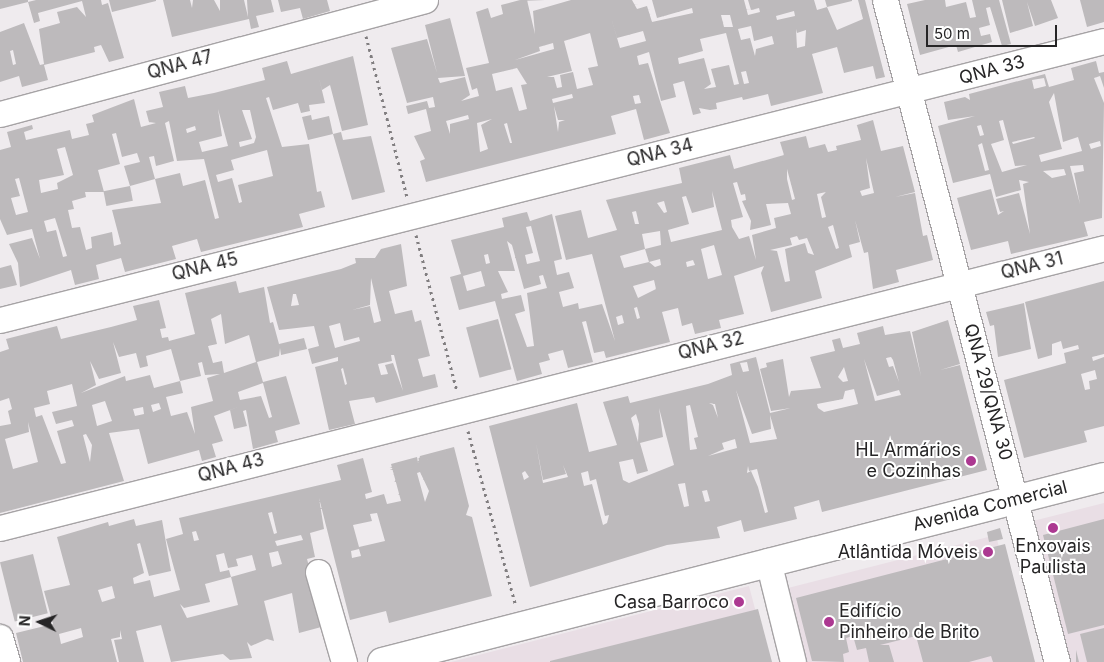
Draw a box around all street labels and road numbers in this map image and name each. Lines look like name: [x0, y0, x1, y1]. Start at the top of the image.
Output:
street label: QNA 47: [145, 46, 215, 84]
street label: QNA 33: [957, 51, 1027, 89]
street label: QNA 34: [625, 134, 695, 172]
street label: QNA 45: [170, 248, 240, 286]
street label: QNA 31: [999, 248, 1065, 284]
street label: QNA 29/QNA 30: [959, 321, 1017, 463]
street label: QNA 32: [676, 327, 746, 365]
street label: QNA 43: [196, 449, 266, 487]
street label: Avenida Comercial: [911, 476, 1069, 536]

